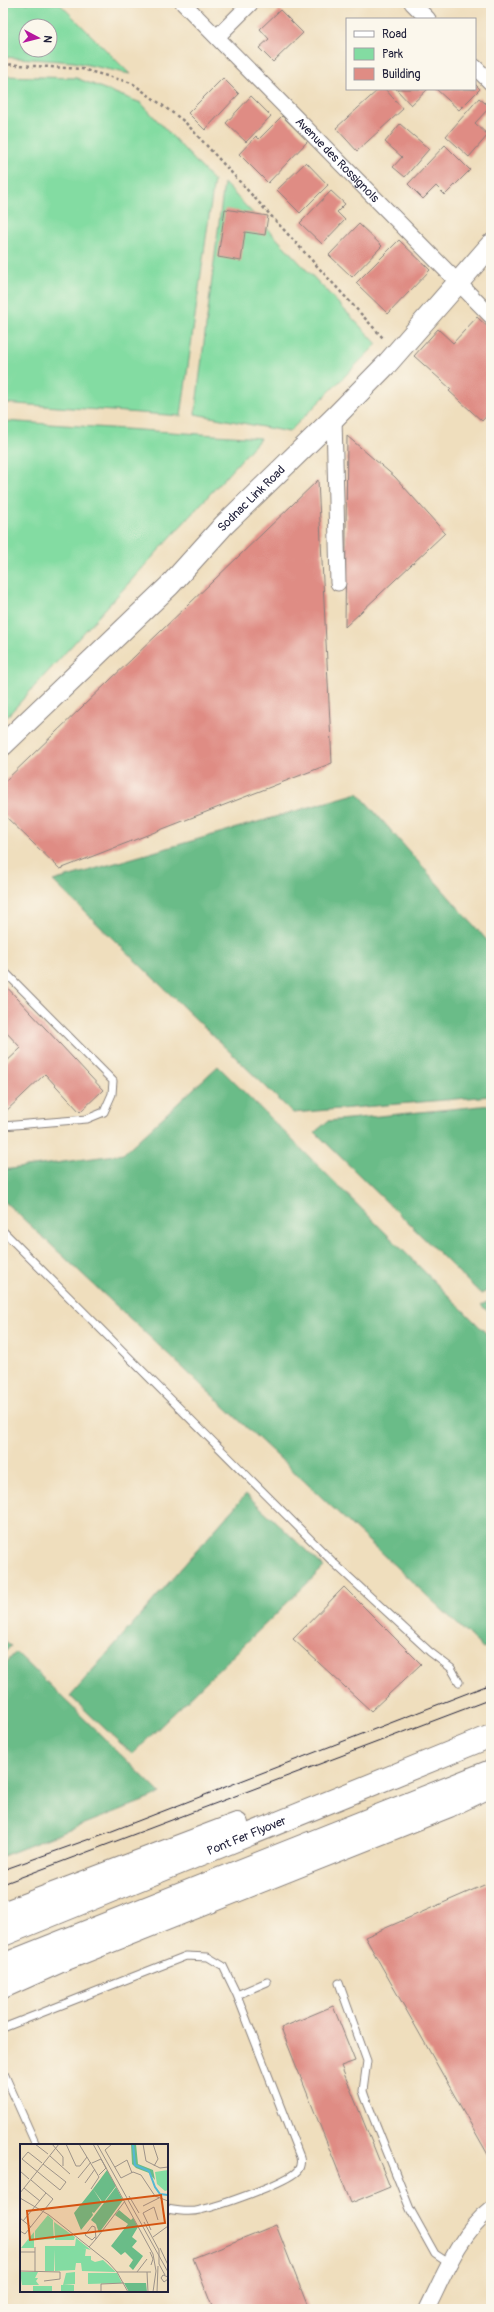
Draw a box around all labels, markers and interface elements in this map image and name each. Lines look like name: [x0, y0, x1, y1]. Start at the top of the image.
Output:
north arrow: [18, 18, 58, 58]
legend: [346, 18, 476, 90]
text: Road: [382, 27, 407, 42]
text: N: [40, 35, 54, 44]
text: Park: [382, 47, 403, 62]
text: Building: [382, 67, 421, 82]
street label: Avenue des Rossignols: [292, 114, 383, 206]
street label: Sodnac Link Road: [215, 463, 289, 535]
street label: Pont Fer Flyover: [205, 1813, 289, 1859]
inset map: [20, 2144, 168, 2292]

